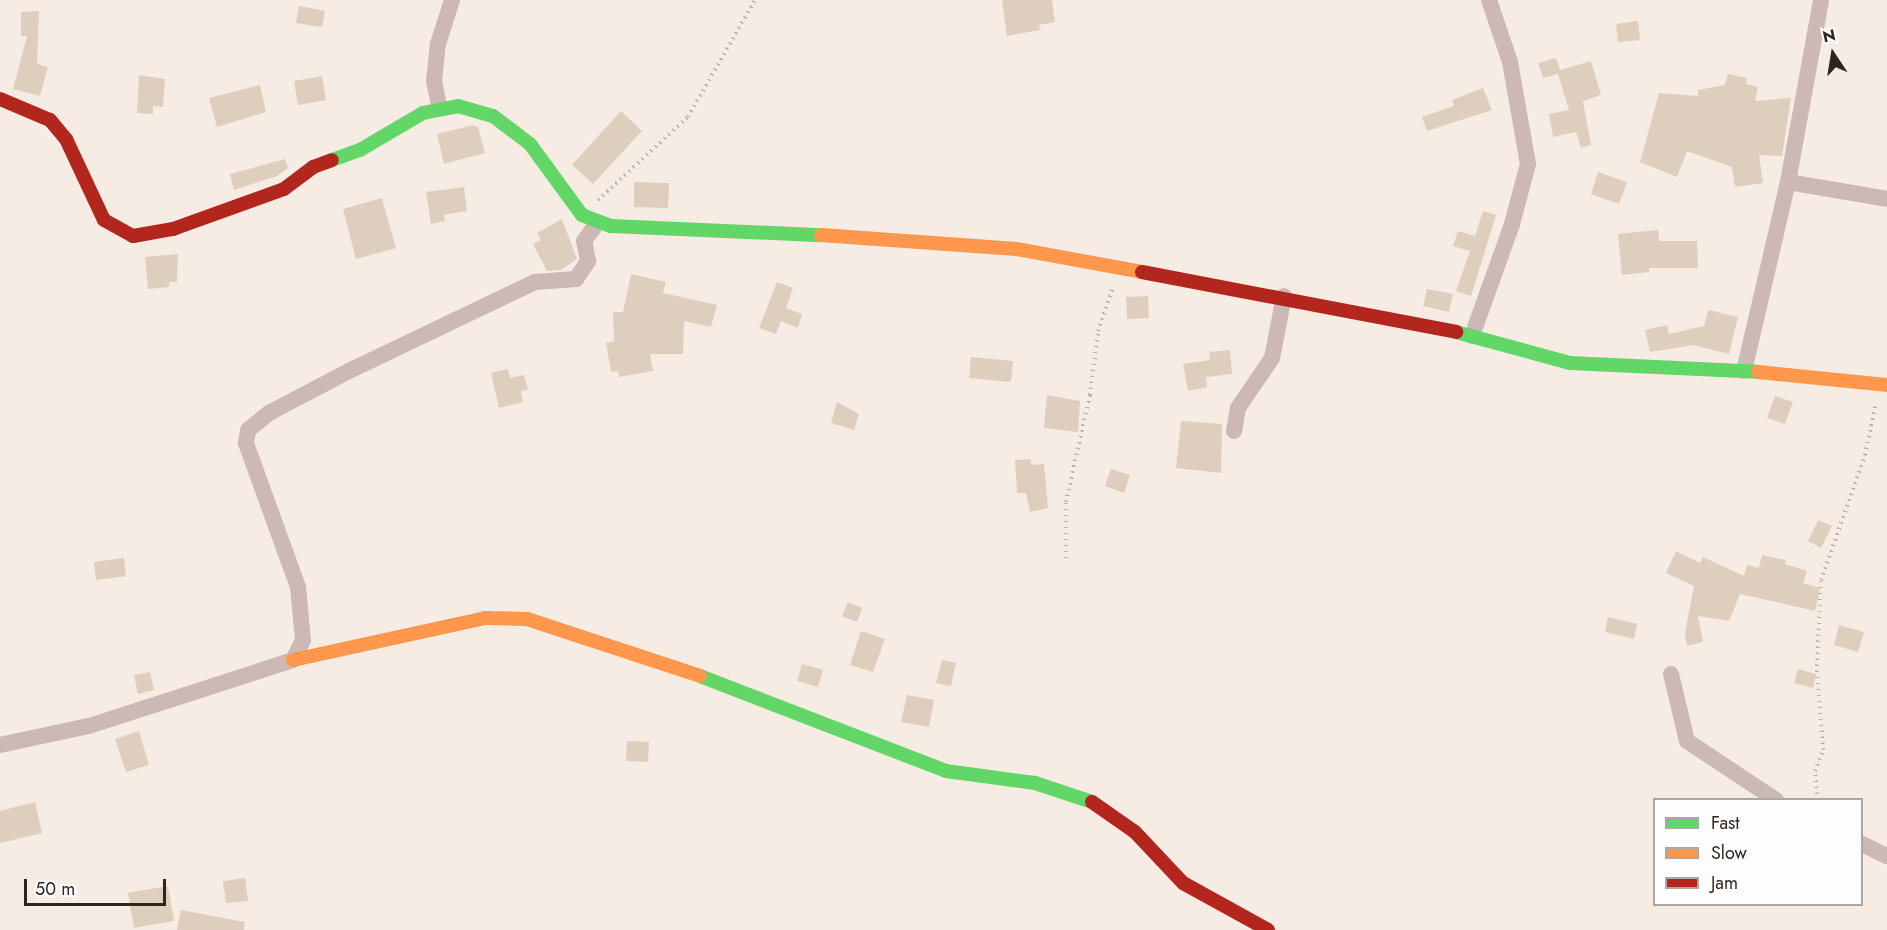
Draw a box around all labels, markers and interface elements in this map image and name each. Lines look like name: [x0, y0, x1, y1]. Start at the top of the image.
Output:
text: N: [1821, 23, 1838, 48]
north arrow: [1803, 24, 1863, 84]
legend: [1653, 798, 1863, 906]
text: Fast: [1711, 810, 1740, 836]
text: Slow: [1711, 840, 1747, 866]
scale bar: [27, 867, 170, 905]
text: Jam: [1711, 870, 1738, 896]
text: 50 m: [35, 876, 75, 902]

